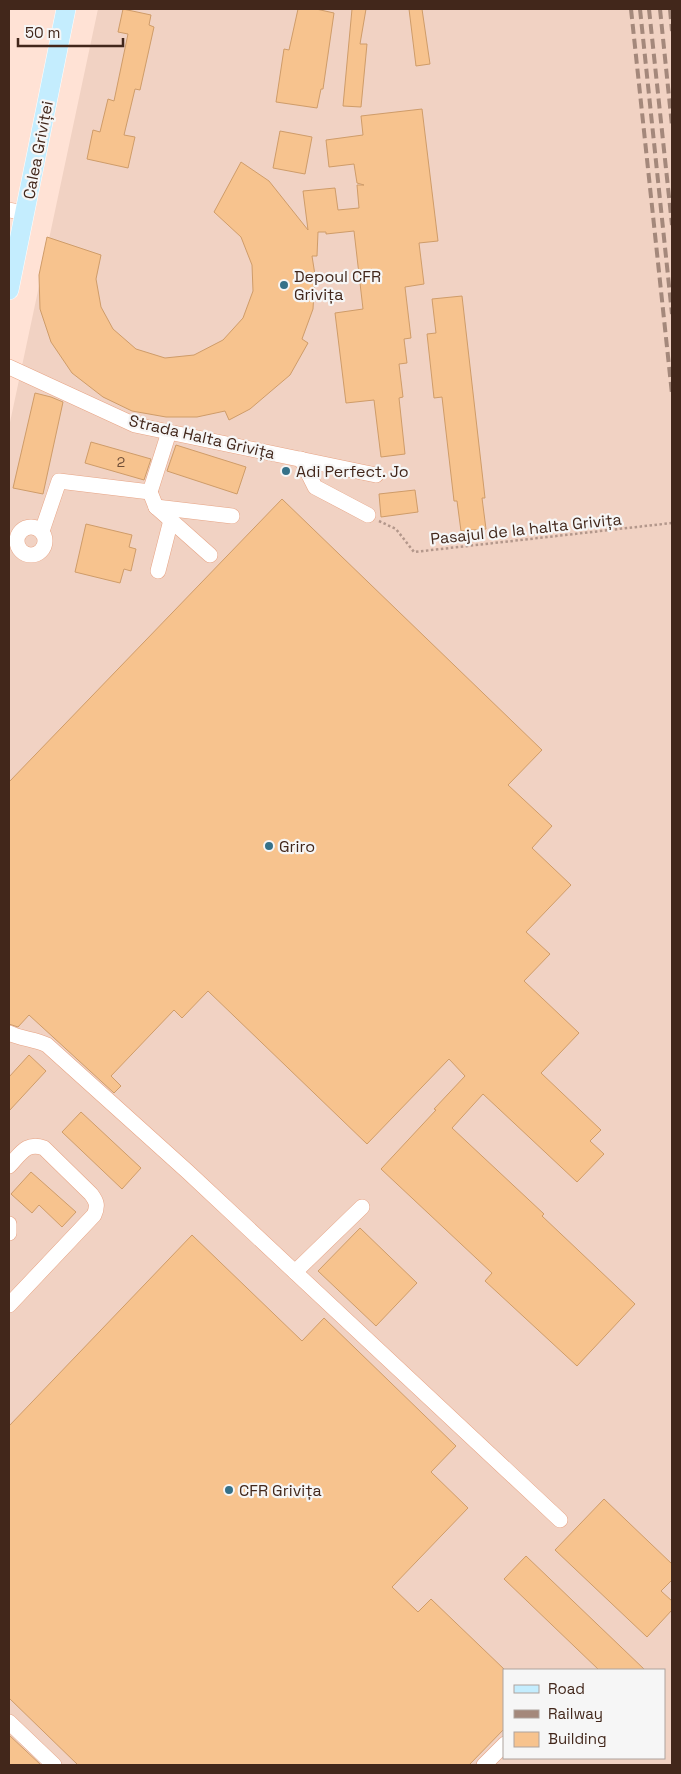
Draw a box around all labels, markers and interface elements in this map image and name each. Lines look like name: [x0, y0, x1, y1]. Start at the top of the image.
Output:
scale bar: [18, 15, 122, 47]
text: 50 m: [25, 23, 60, 42]
street label: Calea Griviței: [18, 99, 58, 201]
place label: Depoul CFR Grivița: [294, 266, 381, 305]
marker: Depoul CFR Grivița: [278, 279, 290, 291]
street label: Strada Halta Grivița: [127, 410, 277, 464]
house number: 2: [117, 453, 125, 471]
place label: Adi Perfect. Jo: [296, 461, 409, 482]
marker: Adi Perfect. Jo: [280, 465, 292, 477]
street label: Pasajul de la halta Grivița: [429, 509, 623, 549]
place label: Griro: [279, 836, 315, 857]
marker: Griro: [263, 840, 275, 852]
place label: CFR Grivița: [239, 1480, 322, 1501]
marker: CFR Grivița: [223, 1484, 235, 1496]
legend: [503, 1669, 666, 1759]
text: Road: [548, 1679, 585, 1698]
text: Railway: [548, 1704, 603, 1723]
text: Building: [548, 1729, 607, 1748]

